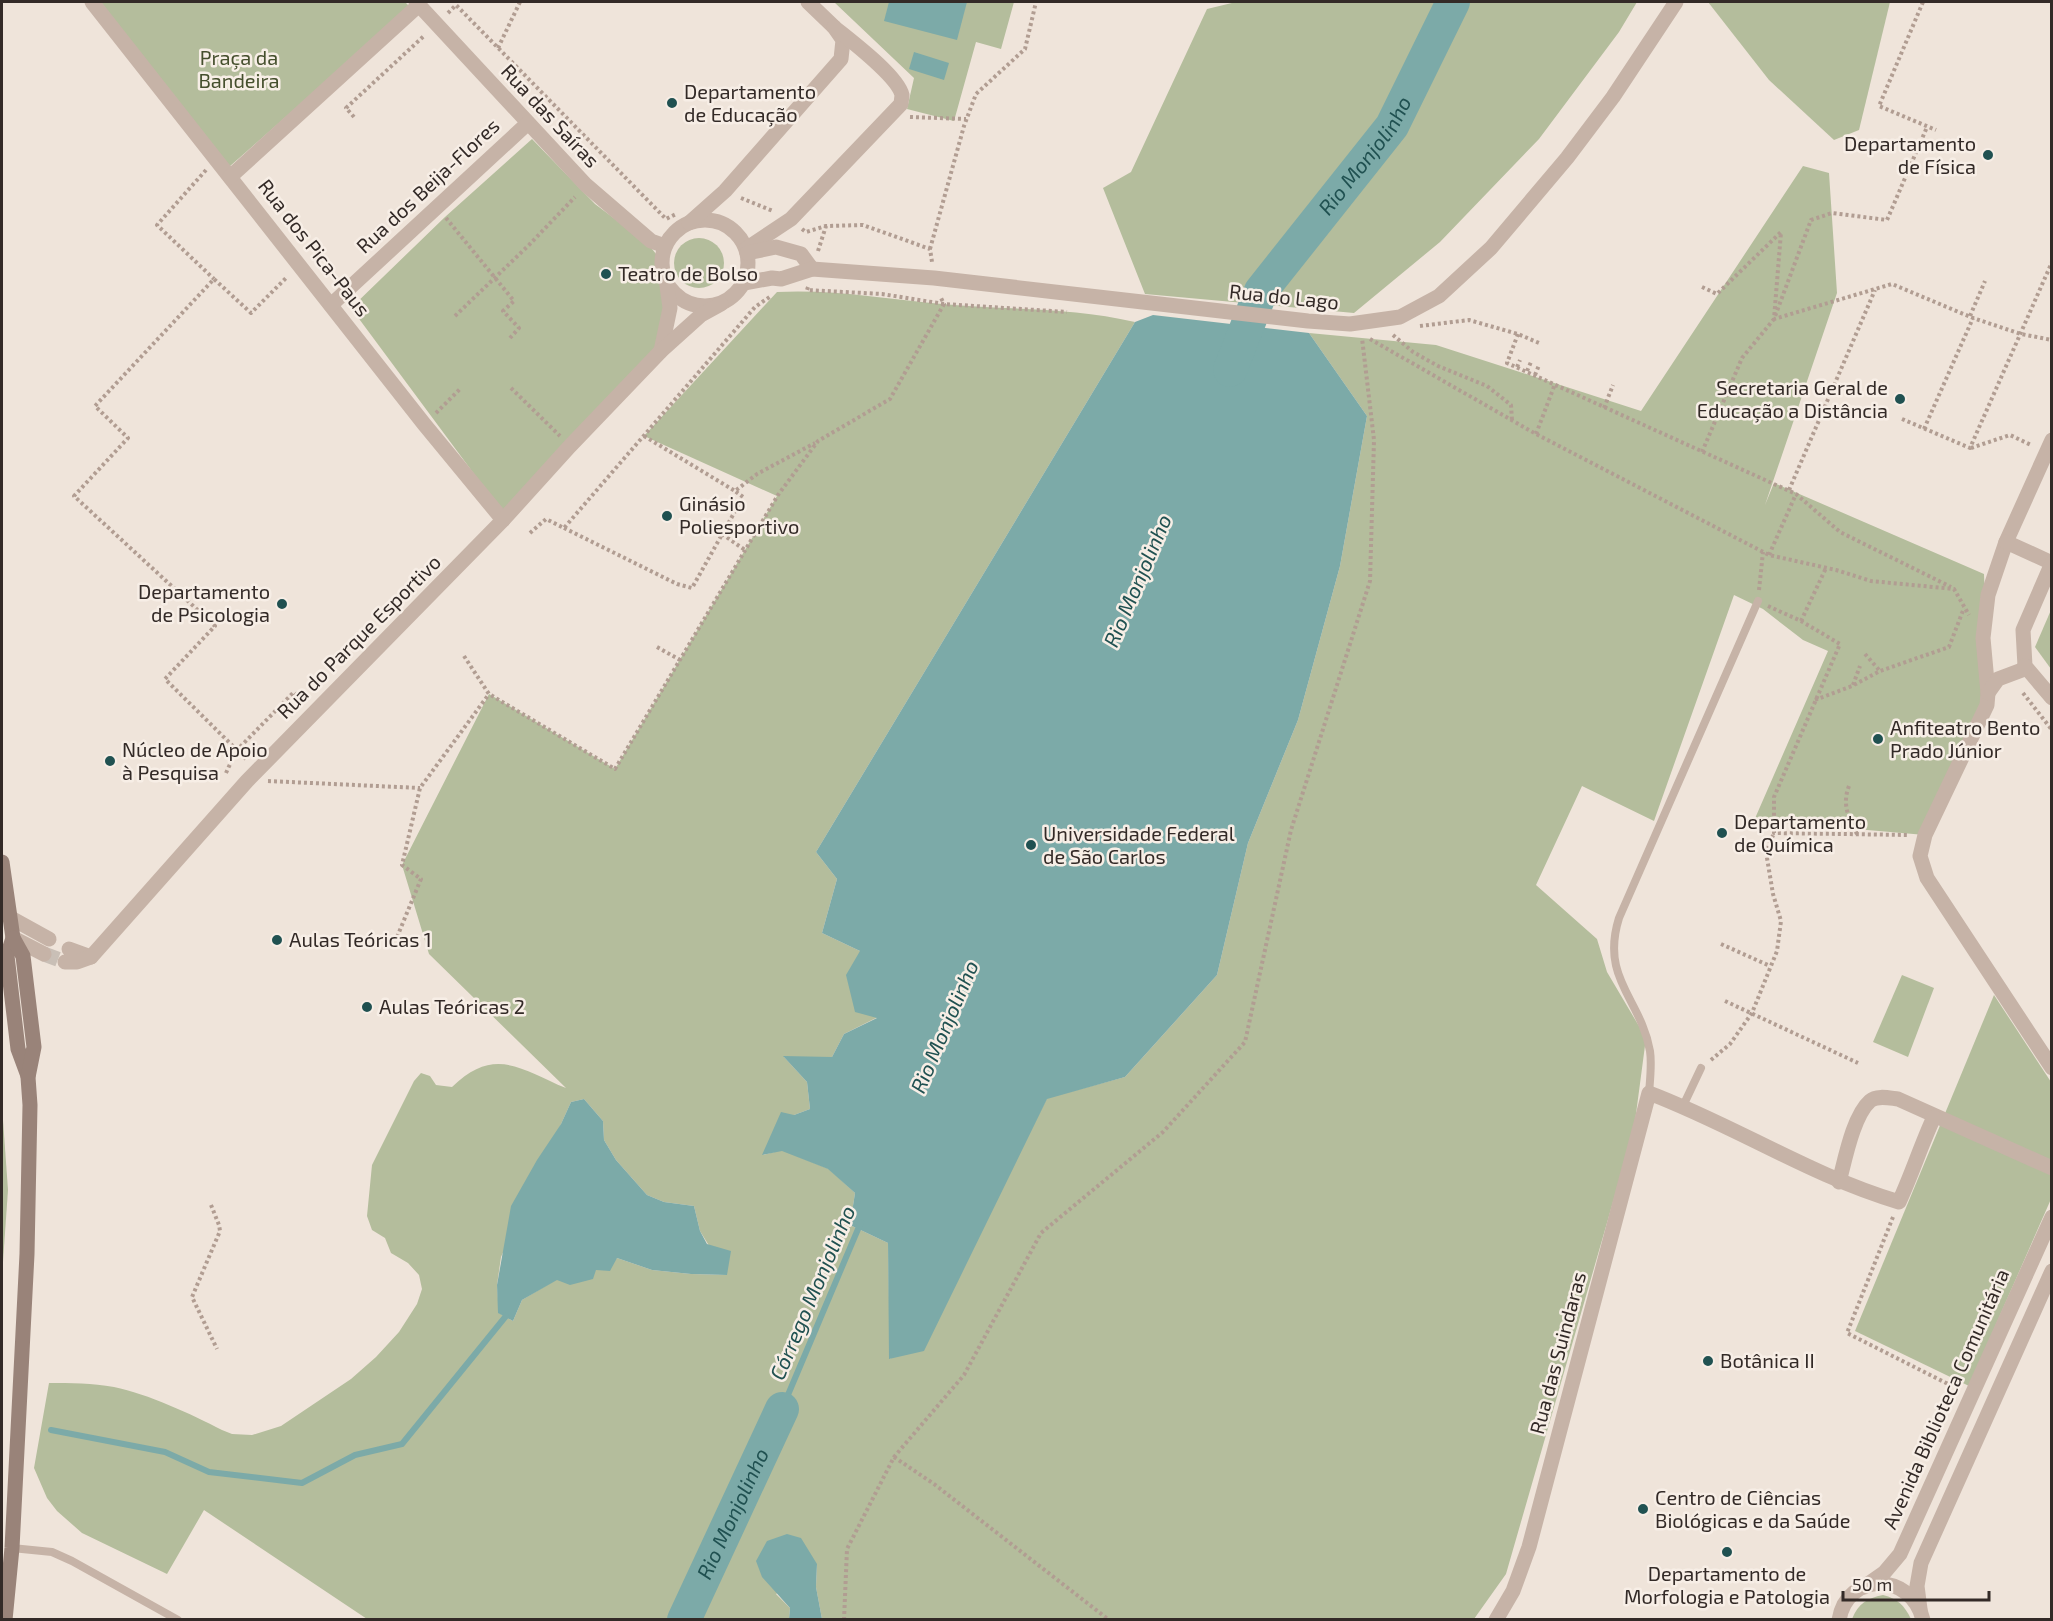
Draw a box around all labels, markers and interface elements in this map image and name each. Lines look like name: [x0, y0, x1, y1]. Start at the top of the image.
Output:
park label: Praça da Bandeira: [198, 45, 280, 92]
street label: Rua das Saíras: [497, 59, 605, 172]
place label: Departamento de Educação: [684, 79, 816, 127]
water label: Rio Monjolinho: [1312, 92, 1416, 219]
marker: Departamento de Educação: [665, 96, 679, 110]
street label: Rua dos Beija-Flores: [351, 113, 504, 258]
place label: Departamento de Física: [1844, 131, 1976, 178]
marker: Departamento de Física: [1981, 148, 1995, 162]
street label: Rua dos Pica-Paus: [254, 174, 376, 321]
place label: Teatro de Bolso: [618, 261, 758, 285]
marker: Teatro de Bolso: [599, 267, 613, 281]
street label: Rua do Lago: [1228, 278, 1340, 314]
place label: Secretaria Geral de Educação a Distância: [1697, 375, 1888, 423]
marker: Secretaria Geral de Educação a Distância: [1893, 392, 1907, 406]
place label: Ginásio Poliesportivo: [679, 491, 799, 538]
marker: Ginásio Poliesportivo: [660, 509, 674, 523]
water label: Rio Monjolinho: [1097, 510, 1177, 651]
street label: Rua do Parque Esportivo: [271, 549, 445, 723]
place label: Departamento de Psicologia: [138, 579, 270, 626]
marker: Departamento de Psicologia: [275, 597, 289, 611]
place label: Anfiteatro Bento Prado Júnior: [1890, 715, 2040, 762]
marker: Anfiteatro Bento Prado Júnior: [1871, 732, 1885, 746]
place label: Núcleo de Apoio à Pesquisa: [122, 737, 268, 784]
marker: Núcleo de Apoio à Pesquisa: [103, 754, 117, 768]
place label: Departamento de Química: [1734, 809, 1866, 856]
place label: Universidade Federal de São Carlos: [1043, 821, 1235, 868]
marker: Departamento de Química: [1715, 826, 1729, 840]
marker: Universidade Federal de São Carlos: [1024, 838, 1038, 852]
place label: Aulas Teóricas 1: [289, 927, 432, 951]
marker: Aulas Teóricas 1: [270, 933, 284, 947]
water label: Rio Monjolinho: [904, 956, 984, 1097]
place label: Aulas Teóricas 2: [379, 994, 525, 1018]
marker: Aulas Teóricas 2: [360, 1000, 374, 1014]
water label: Córrego Monjolinho: [764, 1202, 861, 1384]
street label: Avenida Biblioteca Comunitária: [1877, 1265, 2013, 1532]
street label: Rua das Suindaras: [1524, 1269, 1590, 1437]
place label: Botânica II: [1720, 1348, 1815, 1372]
marker: Botânica II: [1701, 1354, 1715, 1368]
water label: Rio Monjolinho: [691, 1444, 773, 1583]
place label: Centro de Ciências Biológicas e da Saúde: [1655, 1485, 1850, 1532]
marker: Centro de Ciências Biológicas e da Saúde: [1636, 1502, 1650, 1516]
marker: Departamento de Morfologia e Patologia: [1720, 1545, 1734, 1559]
place label: Departamento de Morfologia e Patologia: [1624, 1561, 1830, 1608]
scale bar: [1843, 1564, 1988, 1602]
text: 50 m: [1852, 1573, 1892, 1595]

